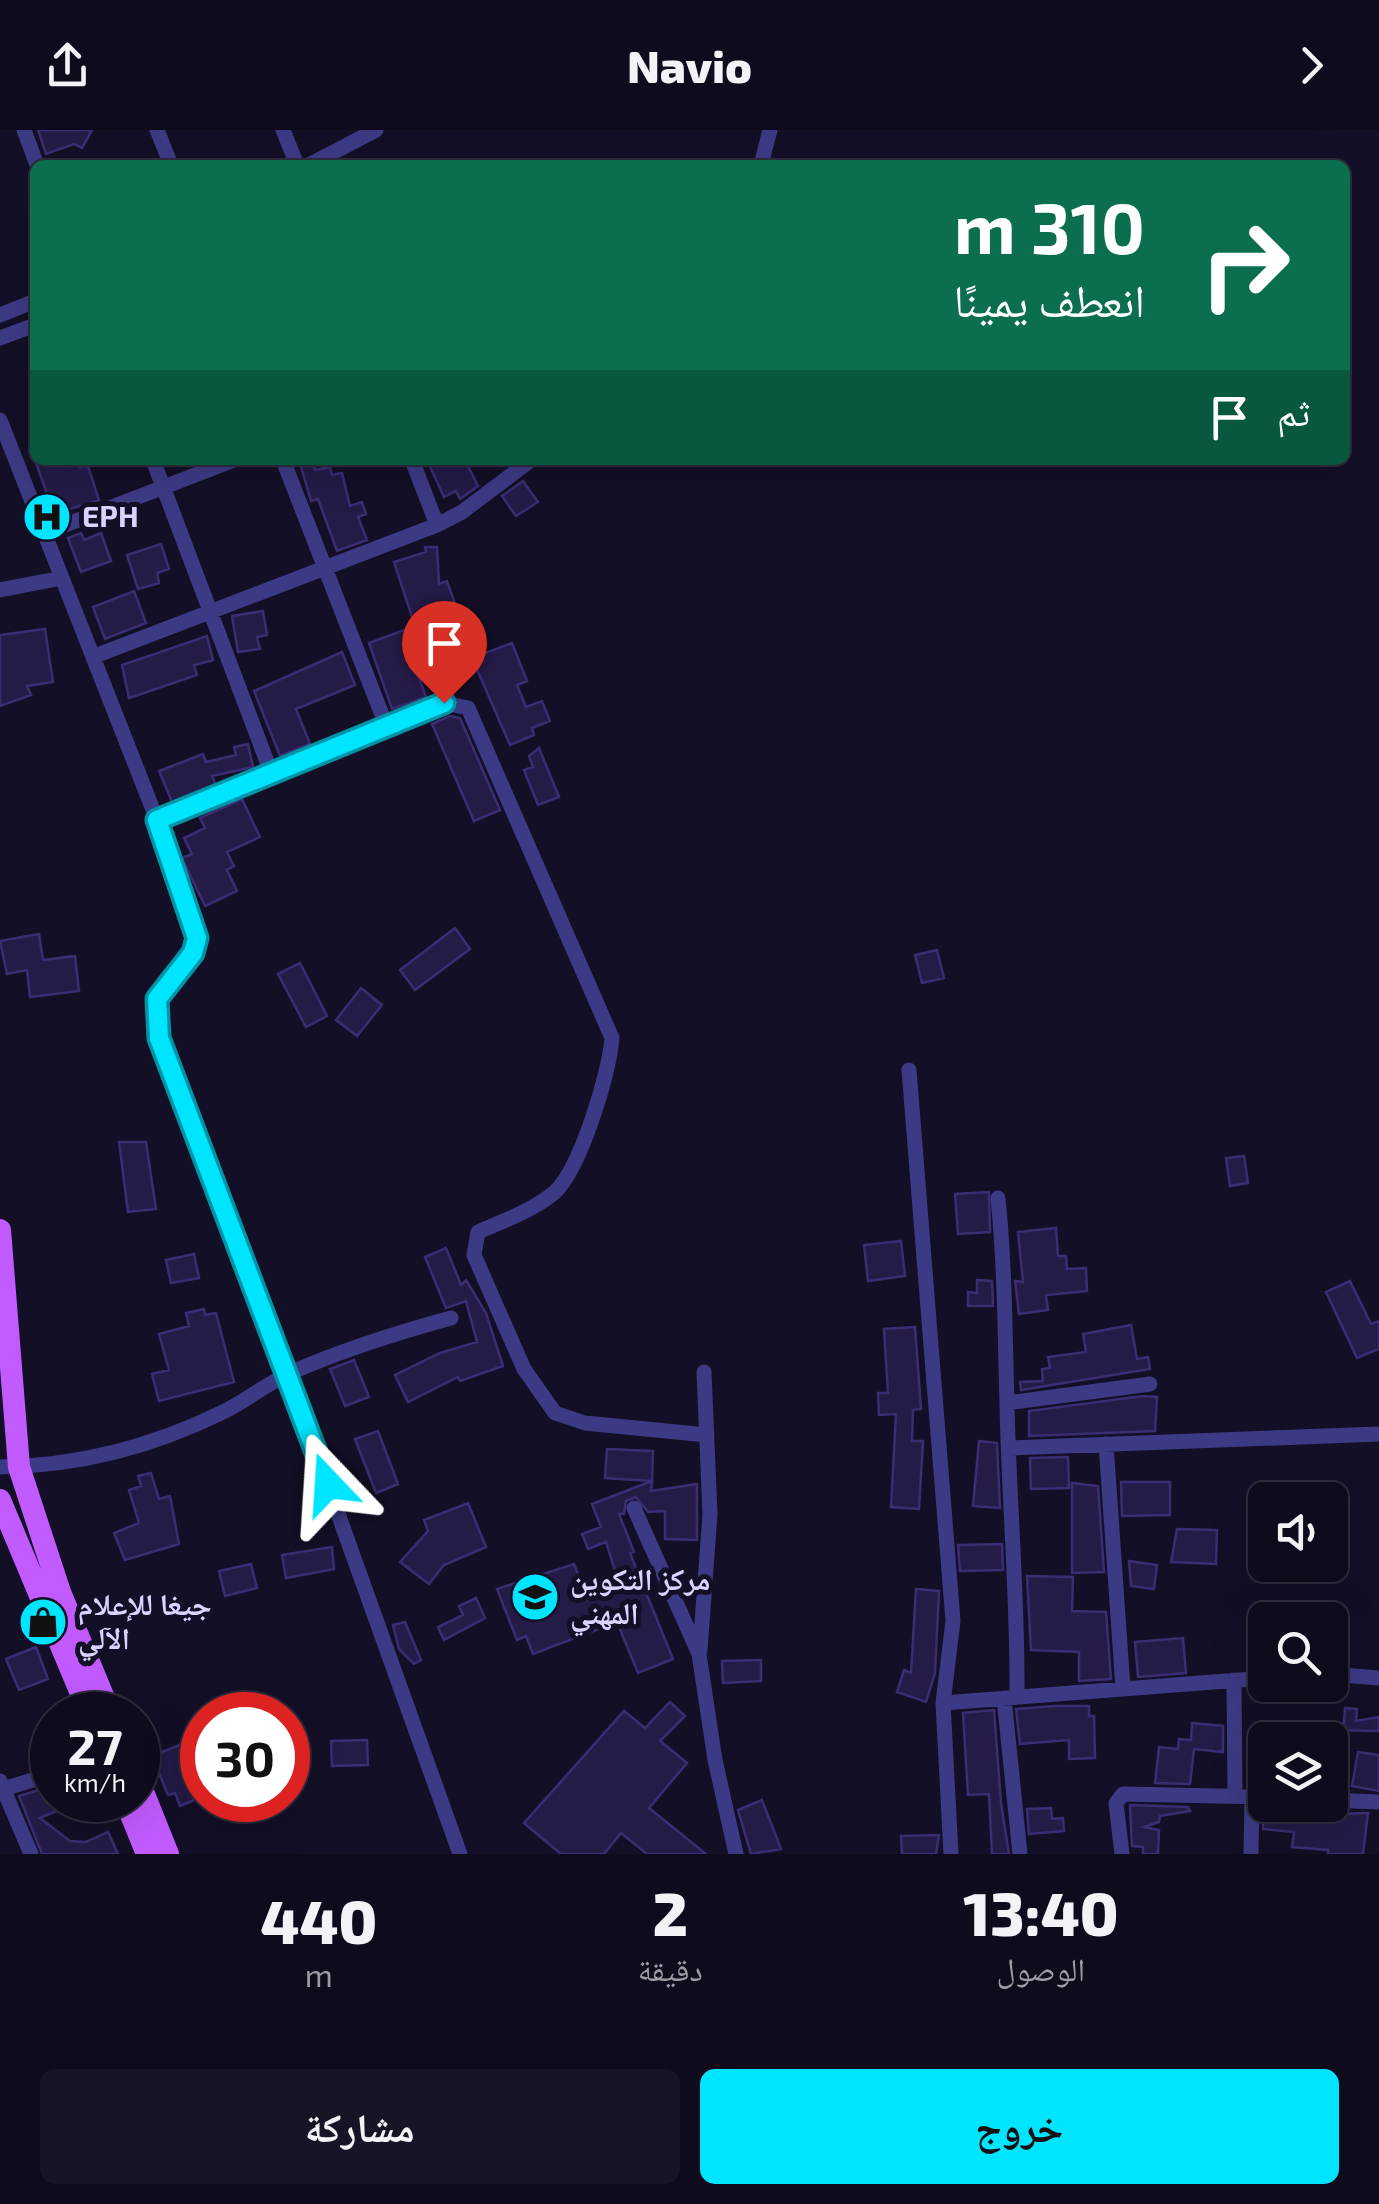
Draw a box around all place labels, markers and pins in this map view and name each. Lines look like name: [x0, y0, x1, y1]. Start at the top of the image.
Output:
hospital icon: EPH: [21, 491, 73, 543]
place label: EPH: [82, 497, 139, 533]
pin: [402, 601, 487, 704]
place label: مركز التكوين المهني: [570, 1560, 710, 1637]
school or university icon: مركز التكوين المهني: [509, 1571, 561, 1623]
place label: جيغا للإعلام الآلي: [78, 1585, 212, 1662]
shop icon: جيغا للإعلام الآلي: [17, 1596, 69, 1648]

